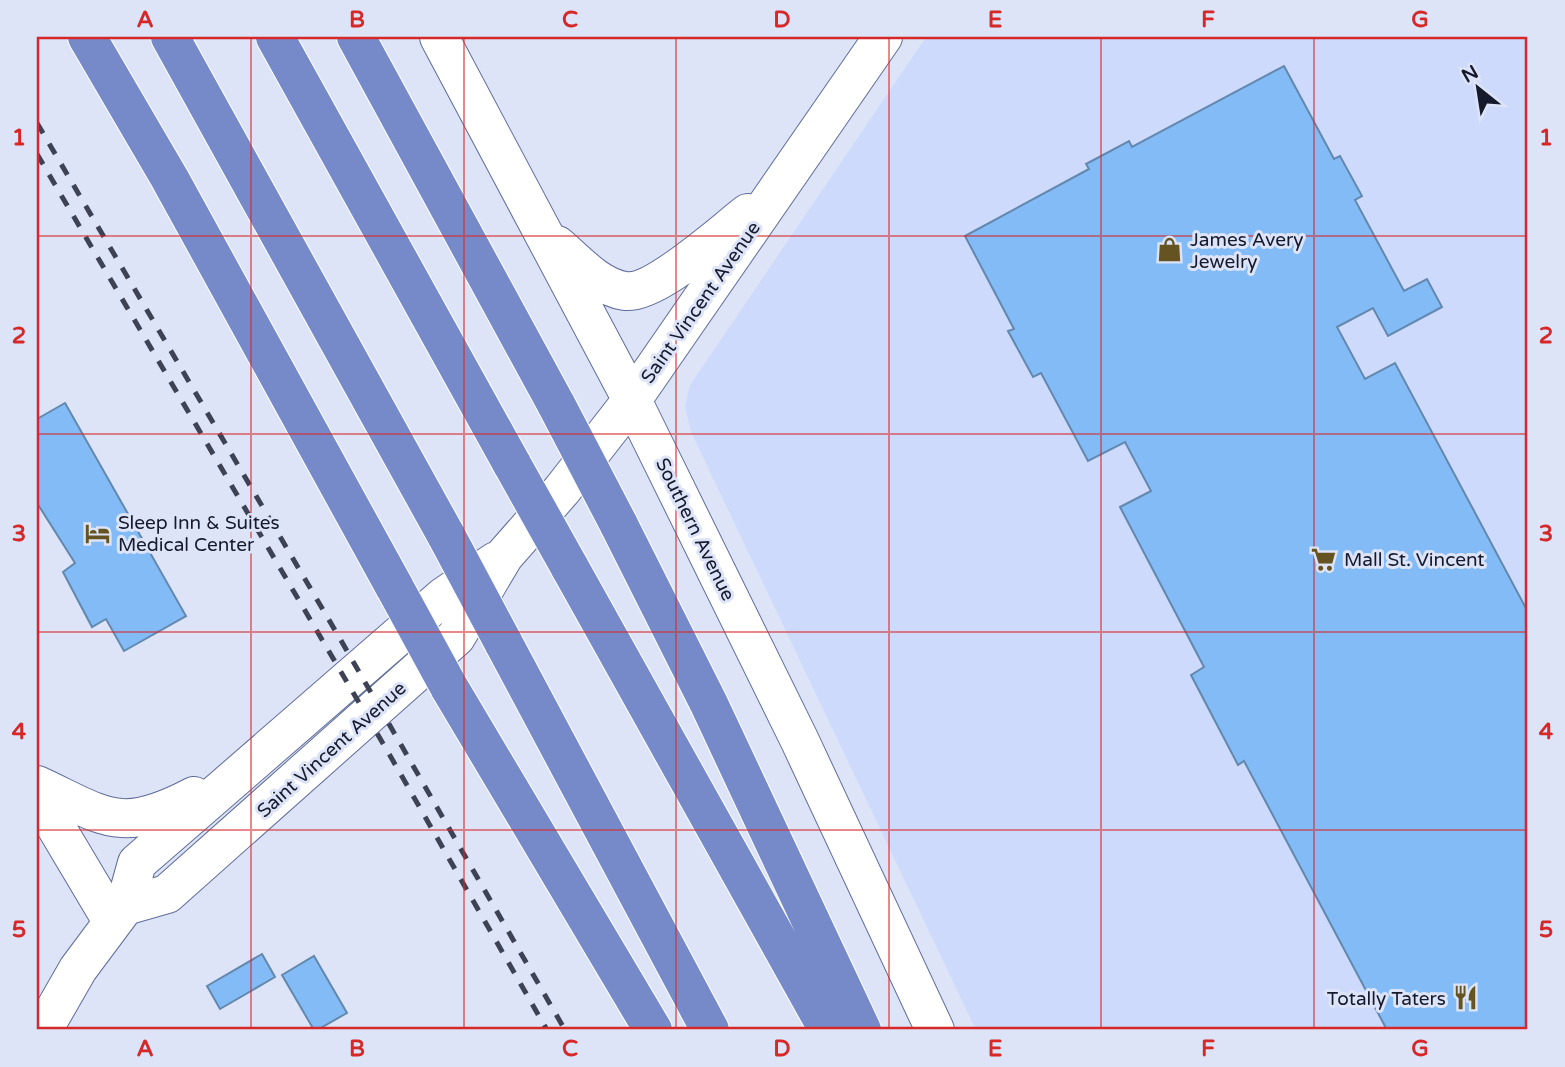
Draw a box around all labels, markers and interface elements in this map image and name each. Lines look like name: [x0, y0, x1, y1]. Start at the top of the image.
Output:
text: A: [136, 6, 154, 34]
text: B: [349, 6, 365, 34]
text: C: [562, 6, 578, 34]
text: D: [773, 6, 791, 34]
text: E: [988, 6, 1002, 34]
text: F: [1201, 6, 1215, 34]
text: G: [1411, 6, 1429, 34]
north arrow: [1442, 52, 1512, 122]
text: N: [1458, 61, 1482, 87]
text: 1: [12, 124, 26, 152]
text: 1: [1539, 124, 1553, 152]
street label: Saint Vincent Avenue: [637, 217, 765, 388]
place label: James Avery Jewelry: [1190, 229, 1303, 273]
shop icon: James Avery Jewelry: [1156, 236, 1184, 264]
text: 2: [12, 322, 26, 350]
text: 2: [1539, 322, 1553, 350]
street label: Southern Avenue: [651, 454, 739, 604]
place label: Sleep Inn & Suites Medical Center: [118, 512, 280, 556]
hotel icon: Sleep Inn & Suites Medical Center: [84, 519, 112, 547]
text: 3: [12, 520, 26, 548]
text: 3: [1539, 520, 1553, 548]
supermarket icon: Mall St. Vincent: [1310, 545, 1338, 573]
place label: Mall St. Vincent: [1344, 549, 1485, 571]
street label: Saint Vincent Avenue: [253, 677, 410, 822]
text: 4: [12, 718, 27, 746]
text: 4: [1539, 718, 1554, 746]
text: 5: [12, 916, 26, 944]
text: 5: [1539, 916, 1553, 944]
restaurant icon: Totally Taters: [1452, 984, 1480, 1012]
place label: Totally Taters: [1327, 988, 1446, 1010]
text: A: [136, 1035, 154, 1063]
text: B: [349, 1035, 365, 1063]
text: C: [562, 1035, 578, 1063]
text: D: [773, 1035, 791, 1063]
text: E: [988, 1035, 1002, 1063]
text: F: [1201, 1035, 1215, 1063]
text: G: [1411, 1035, 1429, 1063]

